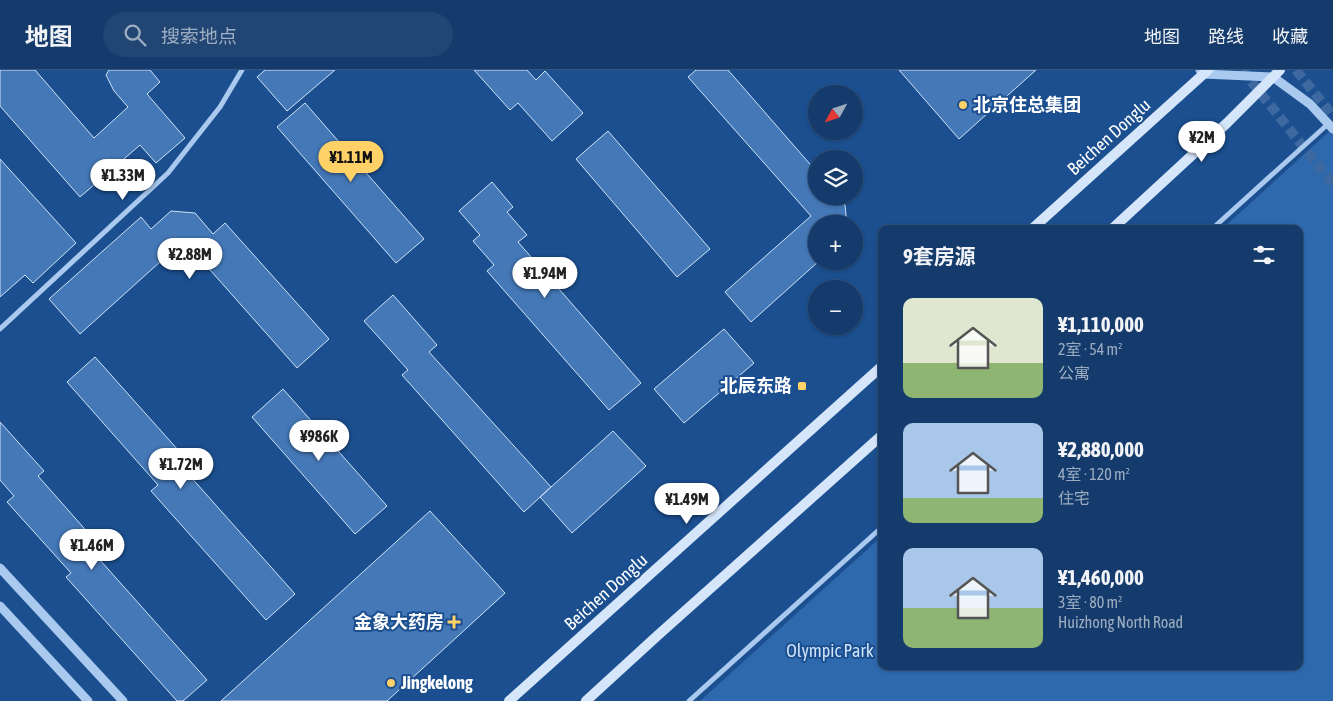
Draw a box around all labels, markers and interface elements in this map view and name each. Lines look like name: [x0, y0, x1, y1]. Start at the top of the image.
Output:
search box: [103, 12, 453, 57]
icon: search: [121, 21, 149, 49]
text: 地图: [25, 23, 73, 50]
text: 搜索地点: [161, 25, 237, 47]
text: 地图: [1144, 26, 1180, 47]
text: 路线: [1208, 26, 1244, 47]
text: 收藏: [1272, 26, 1308, 47]
north arrow: [808, 85, 862, 140]
map controls: [808, 85, 863, 335]
place label: 北京住总集团: [973, 94, 1081, 115]
street label: Beichen Donglu: [1063, 94, 1154, 179]
marker: 北京住总集团: [957, 99, 969, 111]
pin: ¥2M: [1178, 121, 1226, 163]
text: ¥2M: [1189, 128, 1215, 146]
pin: ¥1.11M: [310, 140, 392, 183]
text: ¥1.11M: [329, 148, 373, 166]
button: layers: [808, 150, 863, 205]
pin: ¥1.33M: [82, 158, 164, 201]
text: ¥1.33M: [101, 166, 145, 184]
button: +: [808, 215, 863, 270]
pin: ¥2.88M: [149, 238, 231, 280]
icon: filters: [1250, 241, 1278, 269]
text: 9套房源: [903, 244, 976, 268]
text: ¥2.88M: [168, 245, 212, 263]
pin: ¥1.94M: [504, 256, 586, 299]
text: ¥1.94M: [523, 264, 567, 282]
button: −: [808, 280, 863, 335]
text: ¥1,110,000: [1058, 312, 1144, 336]
icon: home: [943, 318, 1003, 378]
text: 2室 · 54 m²: [1058, 340, 1123, 358]
text: 公寓: [1058, 364, 1090, 382]
place label: 北辰东路: [720, 375, 792, 396]
marker: 北辰东路: [796, 380, 808, 392]
pin: ¥986K: [284, 420, 354, 462]
text: ¥986K: [300, 427, 338, 445]
text: ¥2,880,000: [1058, 437, 1144, 461]
icon: home: [943, 443, 1003, 503]
pin: ¥1.72M: [140, 448, 222, 490]
text: ¥1.72M: [159, 455, 203, 473]
text: 4室 · 120 m²: [1058, 465, 1130, 483]
pin: ¥1.49M: [646, 482, 728, 525]
text: 住宅: [1058, 489, 1090, 507]
text: ¥1.49M: [665, 490, 709, 508]
pin: ¥1.46M: [51, 528, 133, 571]
text: ¥1.46M: [70, 536, 114, 554]
street label: Beichen Donglu: [560, 549, 651, 634]
text: ¥1,460,000: [1058, 565, 1144, 589]
icon: home: [943, 568, 1003, 628]
text: 3室 · 80 m²: [1058, 593, 1123, 611]
place label: 金象大药房: [354, 611, 444, 632]
text: Huizhong North Road: [1058, 613, 1183, 631]
marker: 金象大药房: [448, 616, 460, 628]
park label: Olympic Park: [786, 640, 874, 661]
place label: Jingkelong: [400, 672, 473, 693]
marker: Jingkelong: [385, 677, 397, 689]

